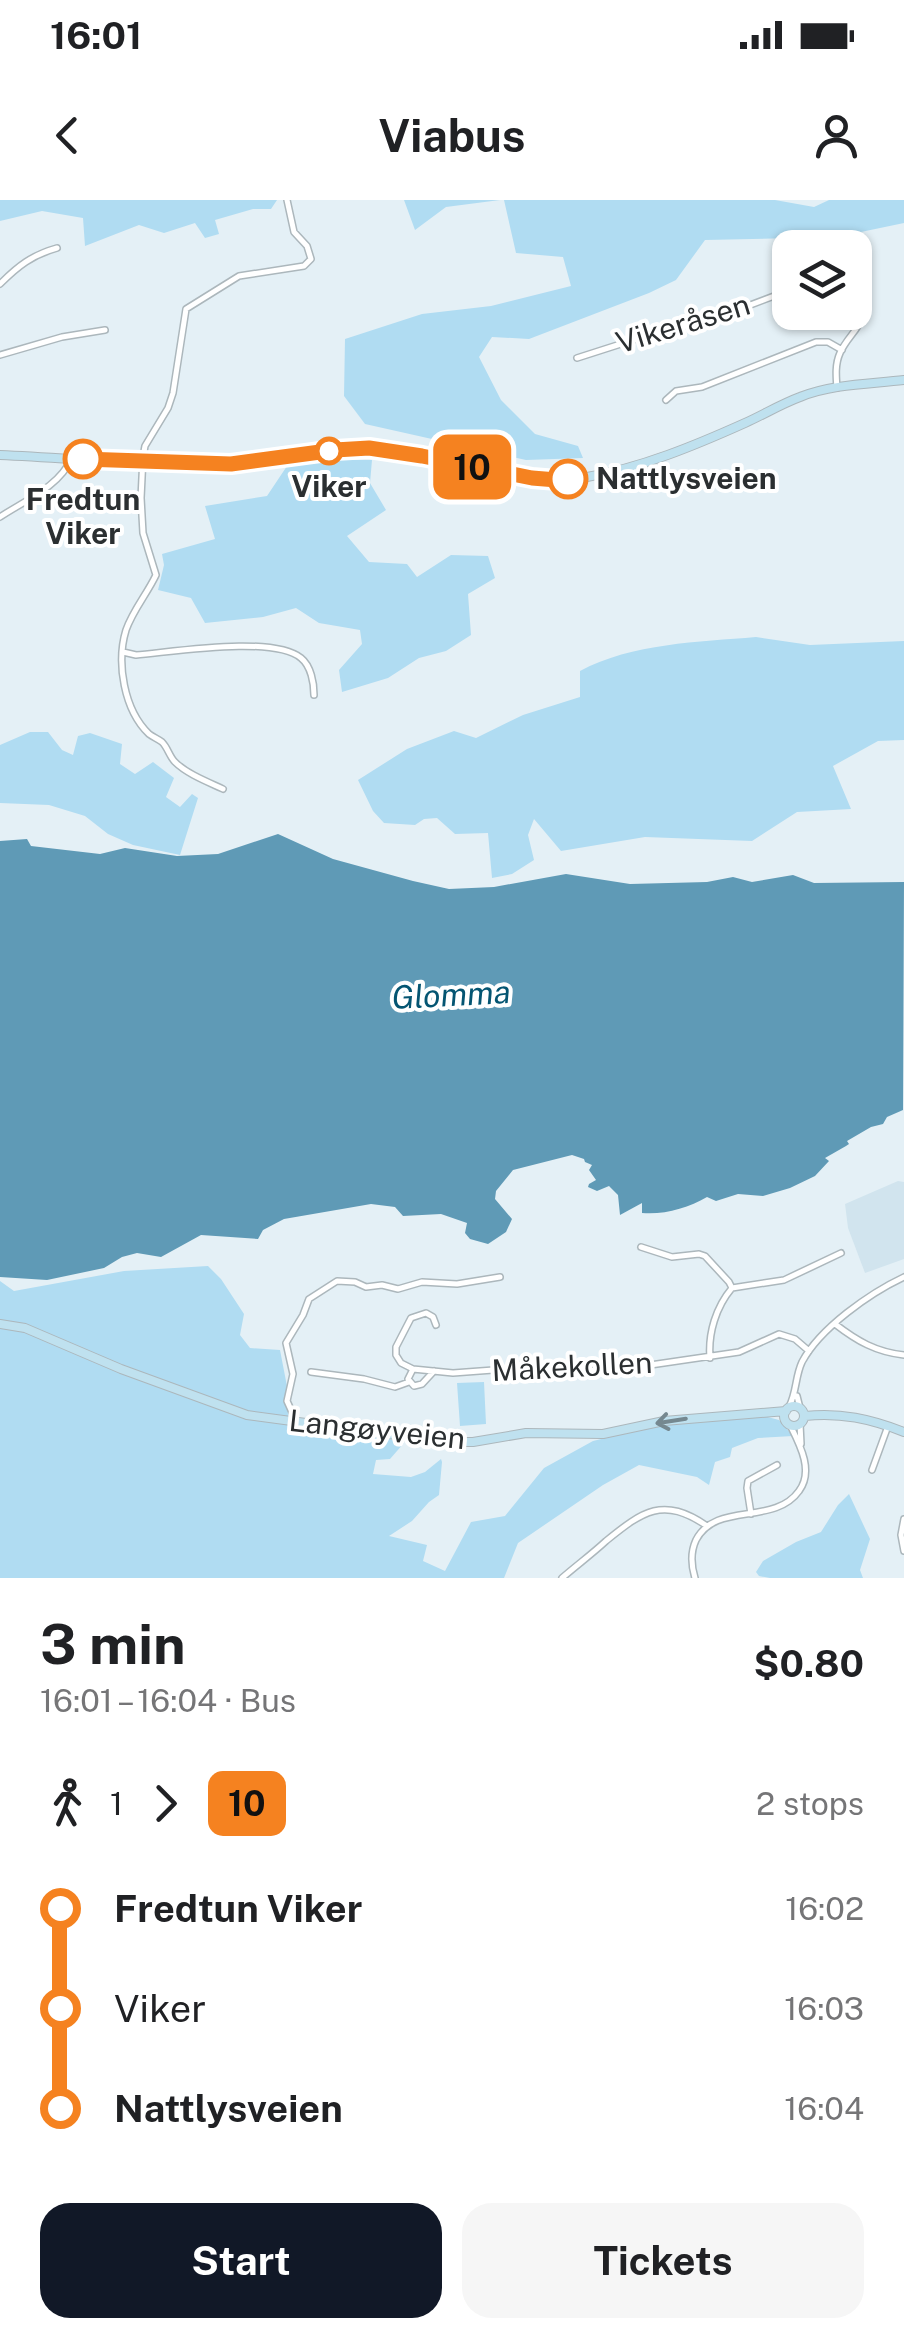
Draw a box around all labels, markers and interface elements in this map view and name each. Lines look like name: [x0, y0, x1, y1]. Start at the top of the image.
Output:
text: 16:01: [50, 13, 142, 58]
icon: back: [40, 108, 95, 163]
icon: person: [809, 108, 864, 163]
text: Viabus: [379, 109, 525, 162]
map controls: [772, 230, 872, 330]
button: layers: [772, 230, 872, 330]
street label: Vikeråsen: [611, 286, 754, 360]
line badge: 10: [427, 434, 517, 500]
marker: Viker: [316, 438, 342, 464]
marker: Fredtun Viker: [64, 440, 102, 478]
text: 10: [453, 447, 491, 488]
marker: Nattlysveien: [549, 460, 587, 498]
place label: Nattlysveien: [596, 460, 777, 496]
place label: Viker: [291, 468, 367, 504]
place label: Fredtun Viker: [26, 481, 140, 551]
water label: Glomma: [391, 973, 511, 1016]
street label: Måkekollen: [491, 1344, 653, 1388]
street label: Langøyveien: [287, 1402, 467, 1456]
one-way arrow: [655, 1412, 688, 1430]
text: 3 min: [40, 1612, 186, 1676]
text: $0.80: [754, 1641, 864, 1686]
text: 16:01 – 16:04 · Bus: [40, 1682, 296, 1719]
icon: walk: [40, 1776, 95, 1831]
icon: forward: [138, 1776, 193, 1831]
text: 10: [228, 1783, 266, 1824]
text: 1: [110, 1785, 123, 1822]
text: 2 stops: [756, 1785, 864, 1822]
text: Fredtun Viker: [114, 1886, 362, 1931]
text: 16:02: [785, 1890, 864, 1927]
text: Viker: [114, 1986, 206, 2031]
text: 16:03: [784, 1990, 864, 2027]
text: Nattlysveien: [114, 2086, 343, 2131]
text: 16:04: [784, 2090, 864, 2127]
button: Start: [40, 2203, 442, 2318]
button: Tickets: [462, 2203, 864, 2318]

